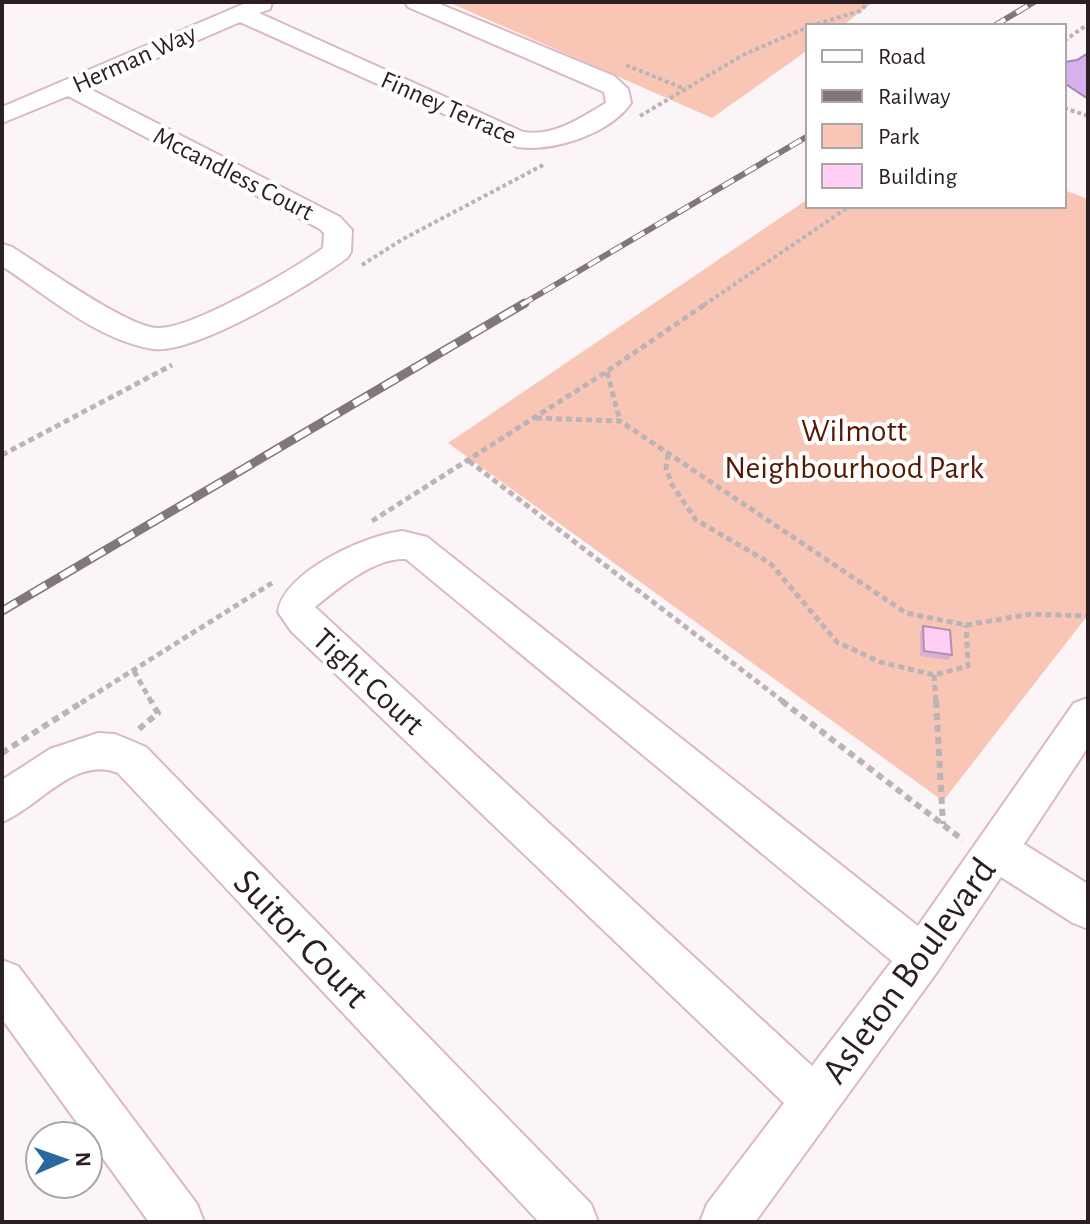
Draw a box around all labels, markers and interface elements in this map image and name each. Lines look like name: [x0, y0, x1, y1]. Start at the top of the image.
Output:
street label: Herman Way: [69, 20, 200, 98]
legend: [806, 24, 1066, 208]
text: Road: [878, 45, 926, 69]
street label: Finney Terrace: [377, 67, 520, 149]
text: Railway: [878, 85, 950, 109]
street label: Mccandless Court: [149, 122, 318, 225]
text: Park: [878, 125, 919, 149]
text: Building: [878, 165, 957, 189]
park label: Wilmott Neighbourhood Park: [724, 415, 984, 484]
street label: Tight Court: [306, 622, 430, 741]
street label: Asleton Boulevard: [815, 852, 1004, 1091]
street label: Suitor Court: [226, 863, 375, 1016]
north arrow: [24, 1120, 104, 1200]
text: N: [72, 1151, 94, 1167]

